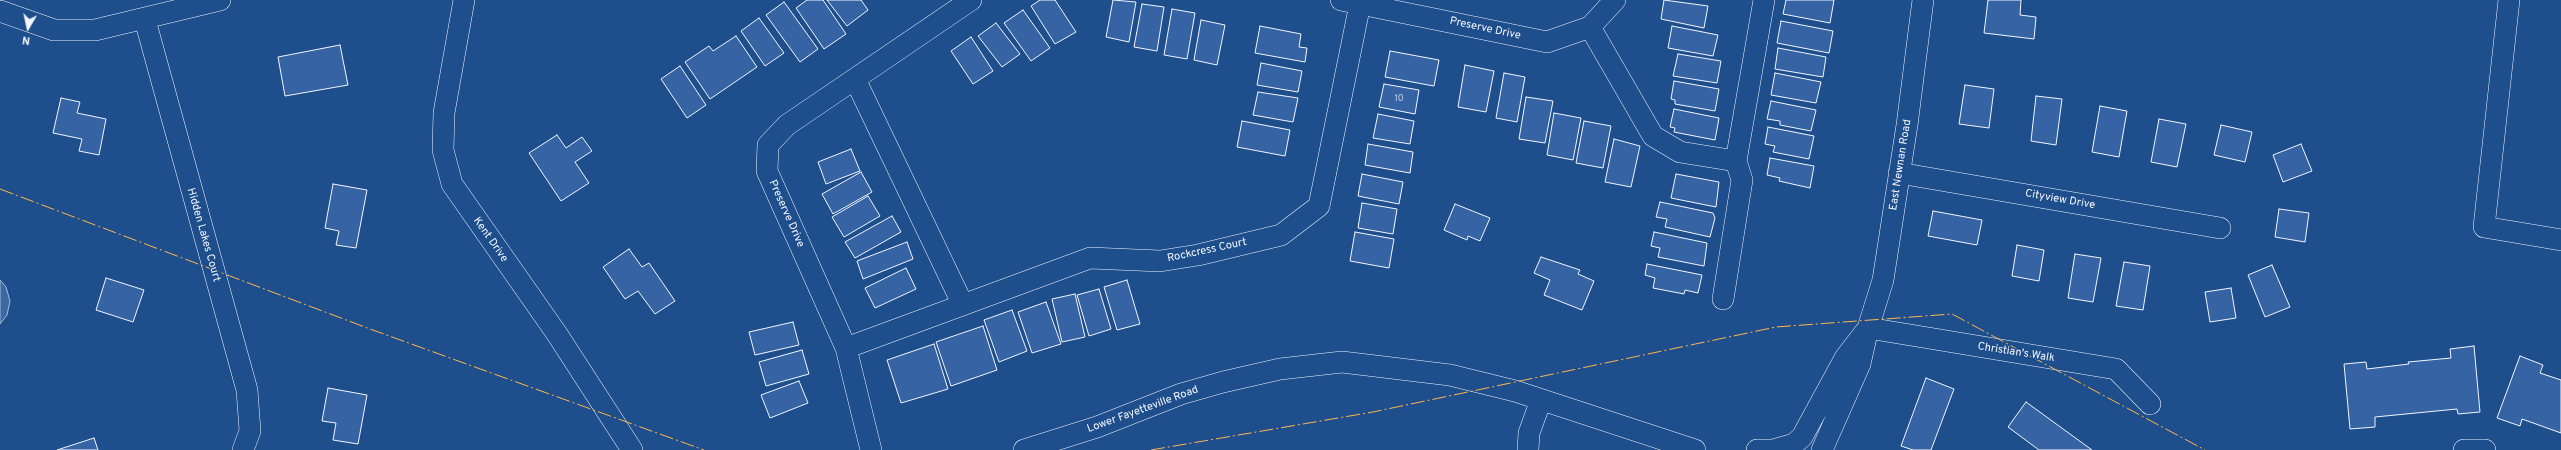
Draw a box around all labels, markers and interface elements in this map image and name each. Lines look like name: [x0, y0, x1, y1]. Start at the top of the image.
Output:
north arrow: [8, 8, 48, 48]
street label: Preserve Drive: [1448, 15, 1522, 43]
text: N: [21, 32, 31, 47]
house number: 10: [1394, 94, 1404, 104]
street label: East Newnan Road: [1887, 119, 1915, 211]
street label: Preserve Drive: [765, 178, 807, 250]
street label: Hidden Lakes Court: [183, 187, 223, 283]
street label: Cityview Drive: [2024, 187, 2096, 213]
street label: Kent Drive: [470, 215, 510, 265]
street label: Rockcress Court: [1166, 236, 1248, 266]
street label: Christian's Walk: [1976, 340, 2056, 366]
street label: Lower Fayetteville Road: [1086, 384, 1200, 436]

